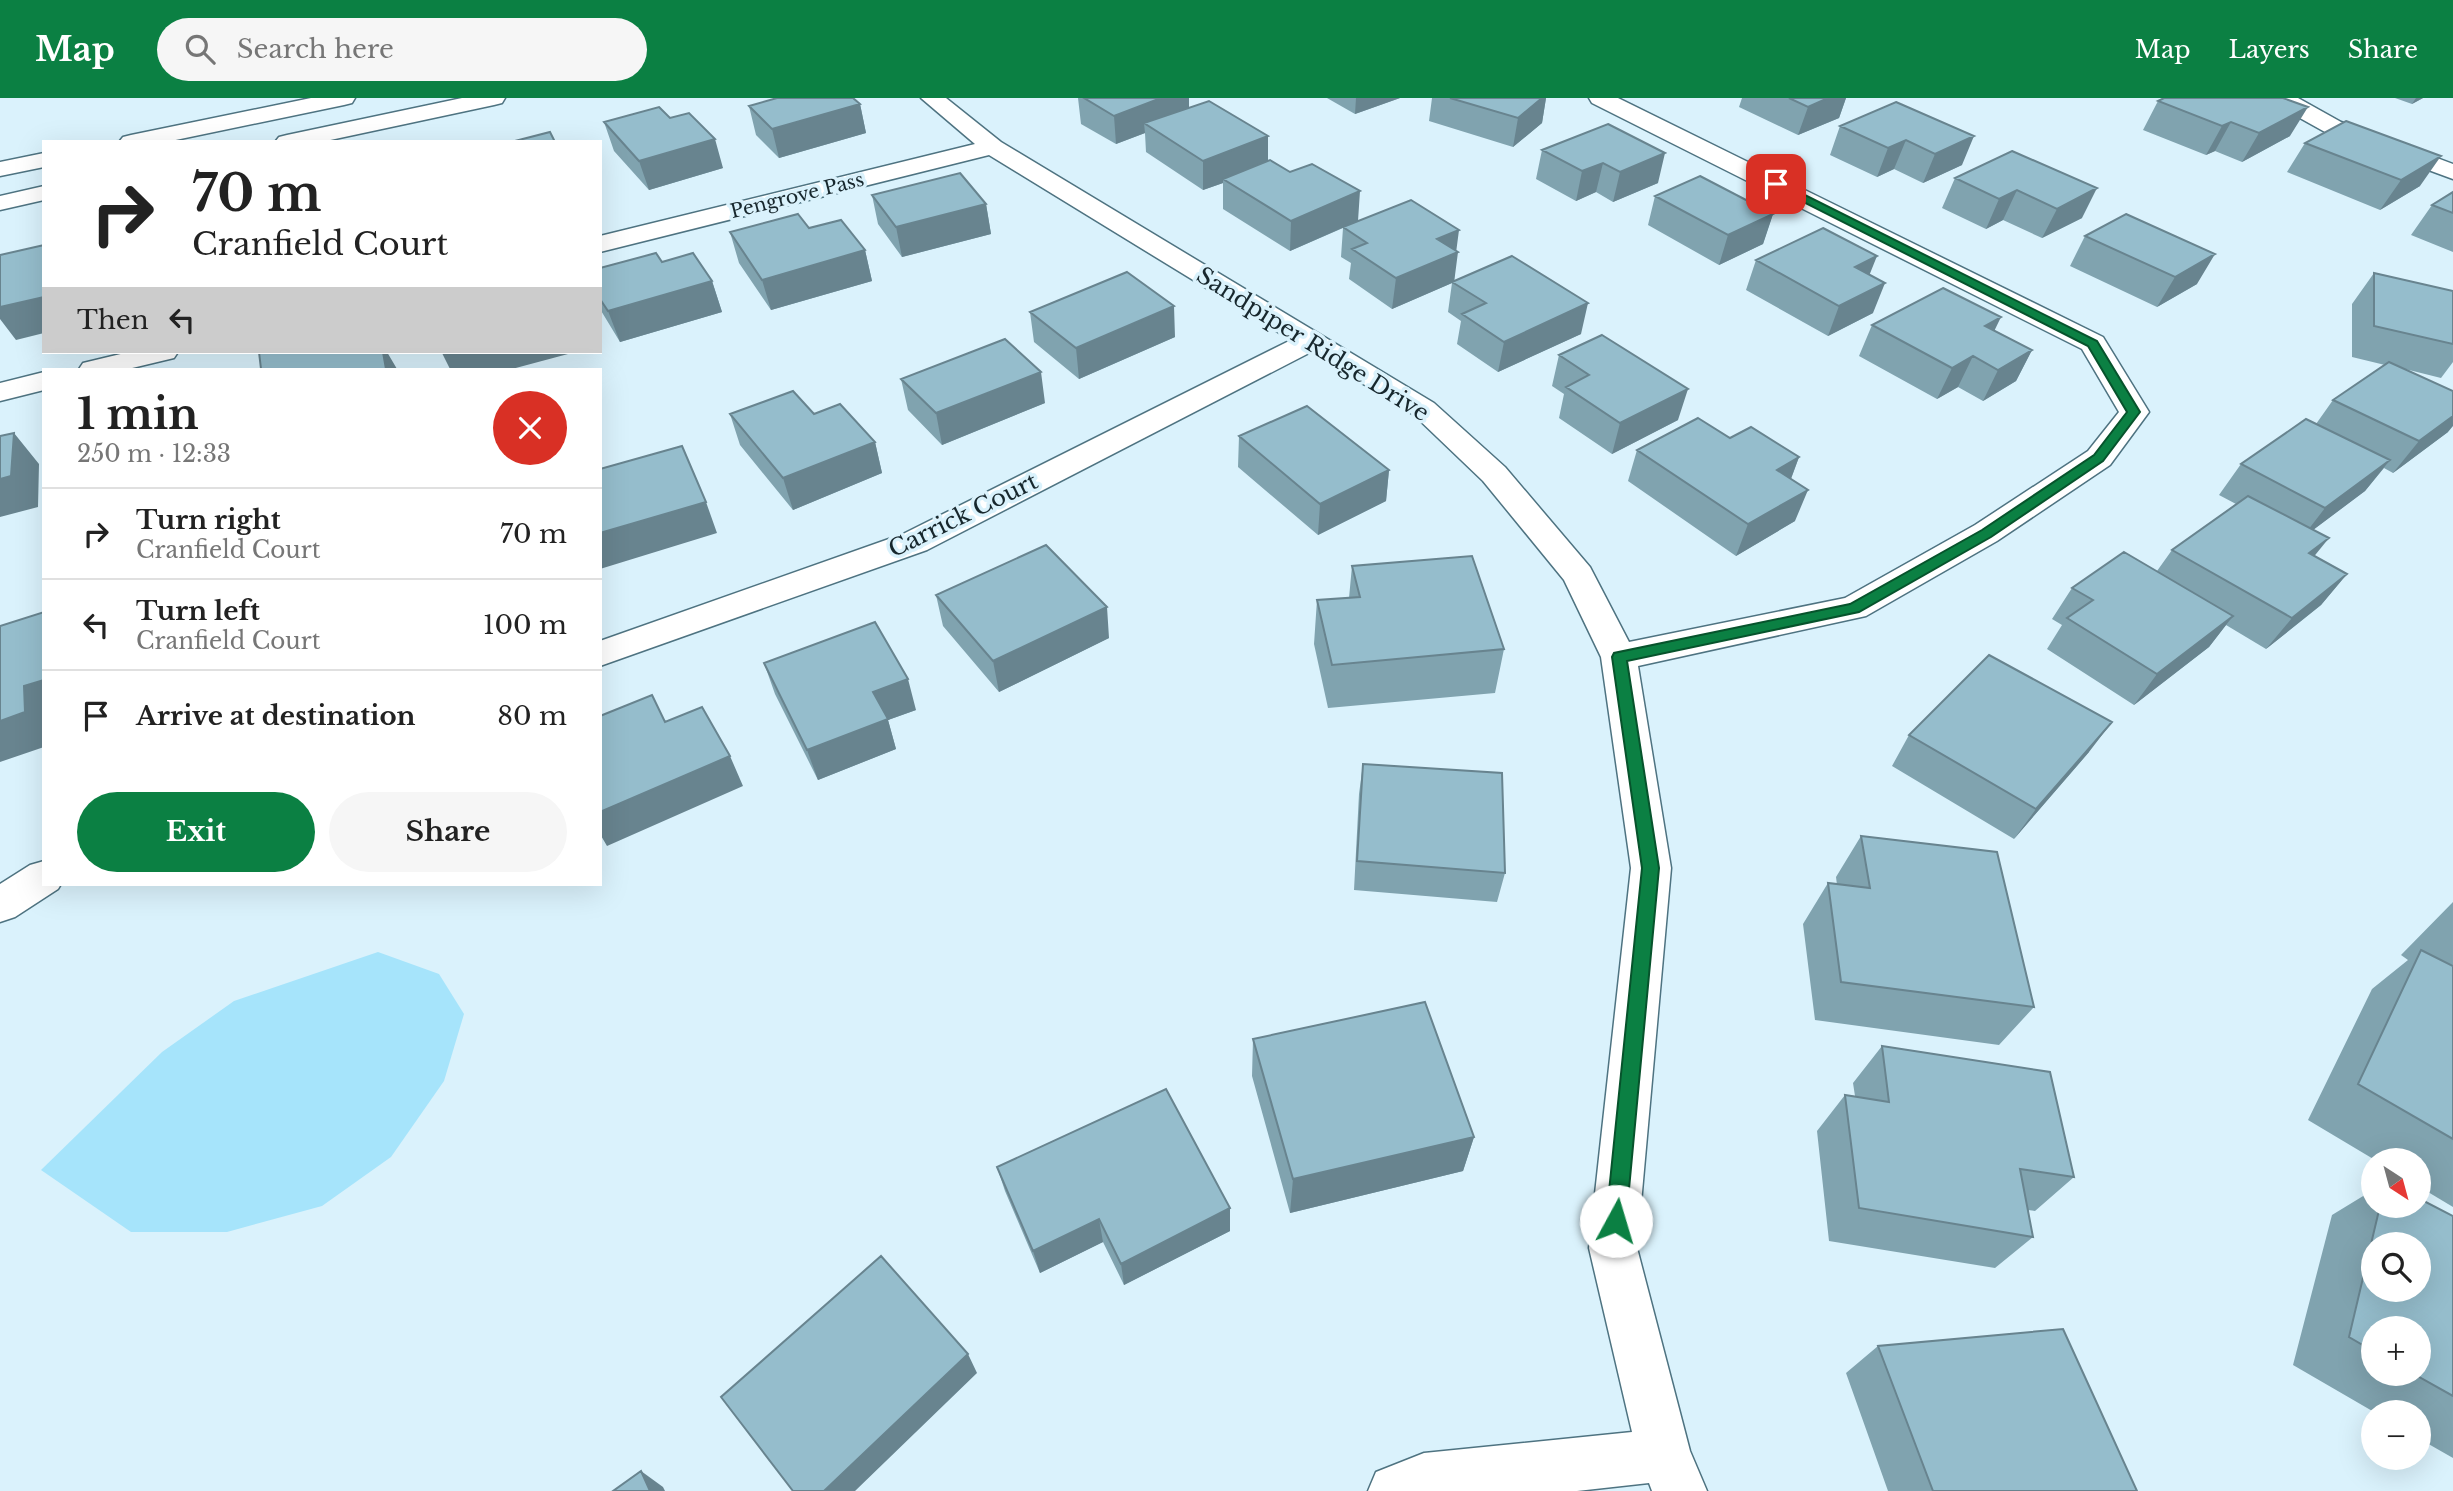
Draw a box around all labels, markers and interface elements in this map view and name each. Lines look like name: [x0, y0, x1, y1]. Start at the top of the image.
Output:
search box: [157, 18, 647, 81]
text: Map: [35, 29, 115, 70]
icon: search: [181, 30, 219, 68]
text: Search here: [237, 33, 394, 65]
text: Map: [2135, 35, 2191, 64]
text: Layers: [2229, 35, 2310, 64]
text: Share: [2348, 35, 2418, 64]
pin: [1746, 154, 1806, 214]
text: 70 m: [192, 163, 322, 224]
icon: arrive: [1757, 165, 1795, 203]
icon: right: [77, 168, 168, 259]
street label: Pengrove Pass: [728, 168, 866, 223]
text: Cranfield Court: [192, 224, 448, 264]
street label: Sandpiper Ridge Drive: [1192, 261, 1434, 427]
icon: left: [163, 301, 201, 339]
text: Then: [77, 304, 149, 336]
text: 1 min: [77, 388, 199, 440]
button: close: [493, 391, 567, 465]
text: 250 m · 12:33: [77, 440, 231, 468]
street label: Carrick Court: [884, 467, 1042, 563]
text: Turn right: [136, 504, 281, 536]
icon: right: [77, 515, 115, 553]
text: 70 m: [500, 518, 567, 550]
text: Cranfield Court: [136, 536, 320, 564]
text: Turn left: [136, 595, 260, 627]
icon: left: [77, 606, 115, 644]
text: 100 m: [483, 609, 567, 641]
text: Cranfield Court: [136, 627, 320, 655]
icon: arrive: [77, 697, 115, 735]
text: Arrive at destination: [136, 700, 416, 732]
text: 80 m: [497, 700, 567, 732]
button: Exit: [77, 792, 315, 872]
button: Share: [329, 792, 567, 872]
north arrow: [2361, 1148, 2431, 1218]
map controls: [2361, 1148, 2431, 1470]
position arrow: [1579, 1184, 1653, 1258]
button: search: [2361, 1232, 2431, 1302]
button: +: [2361, 1316, 2431, 1386]
button: −: [2361, 1400, 2431, 1470]

